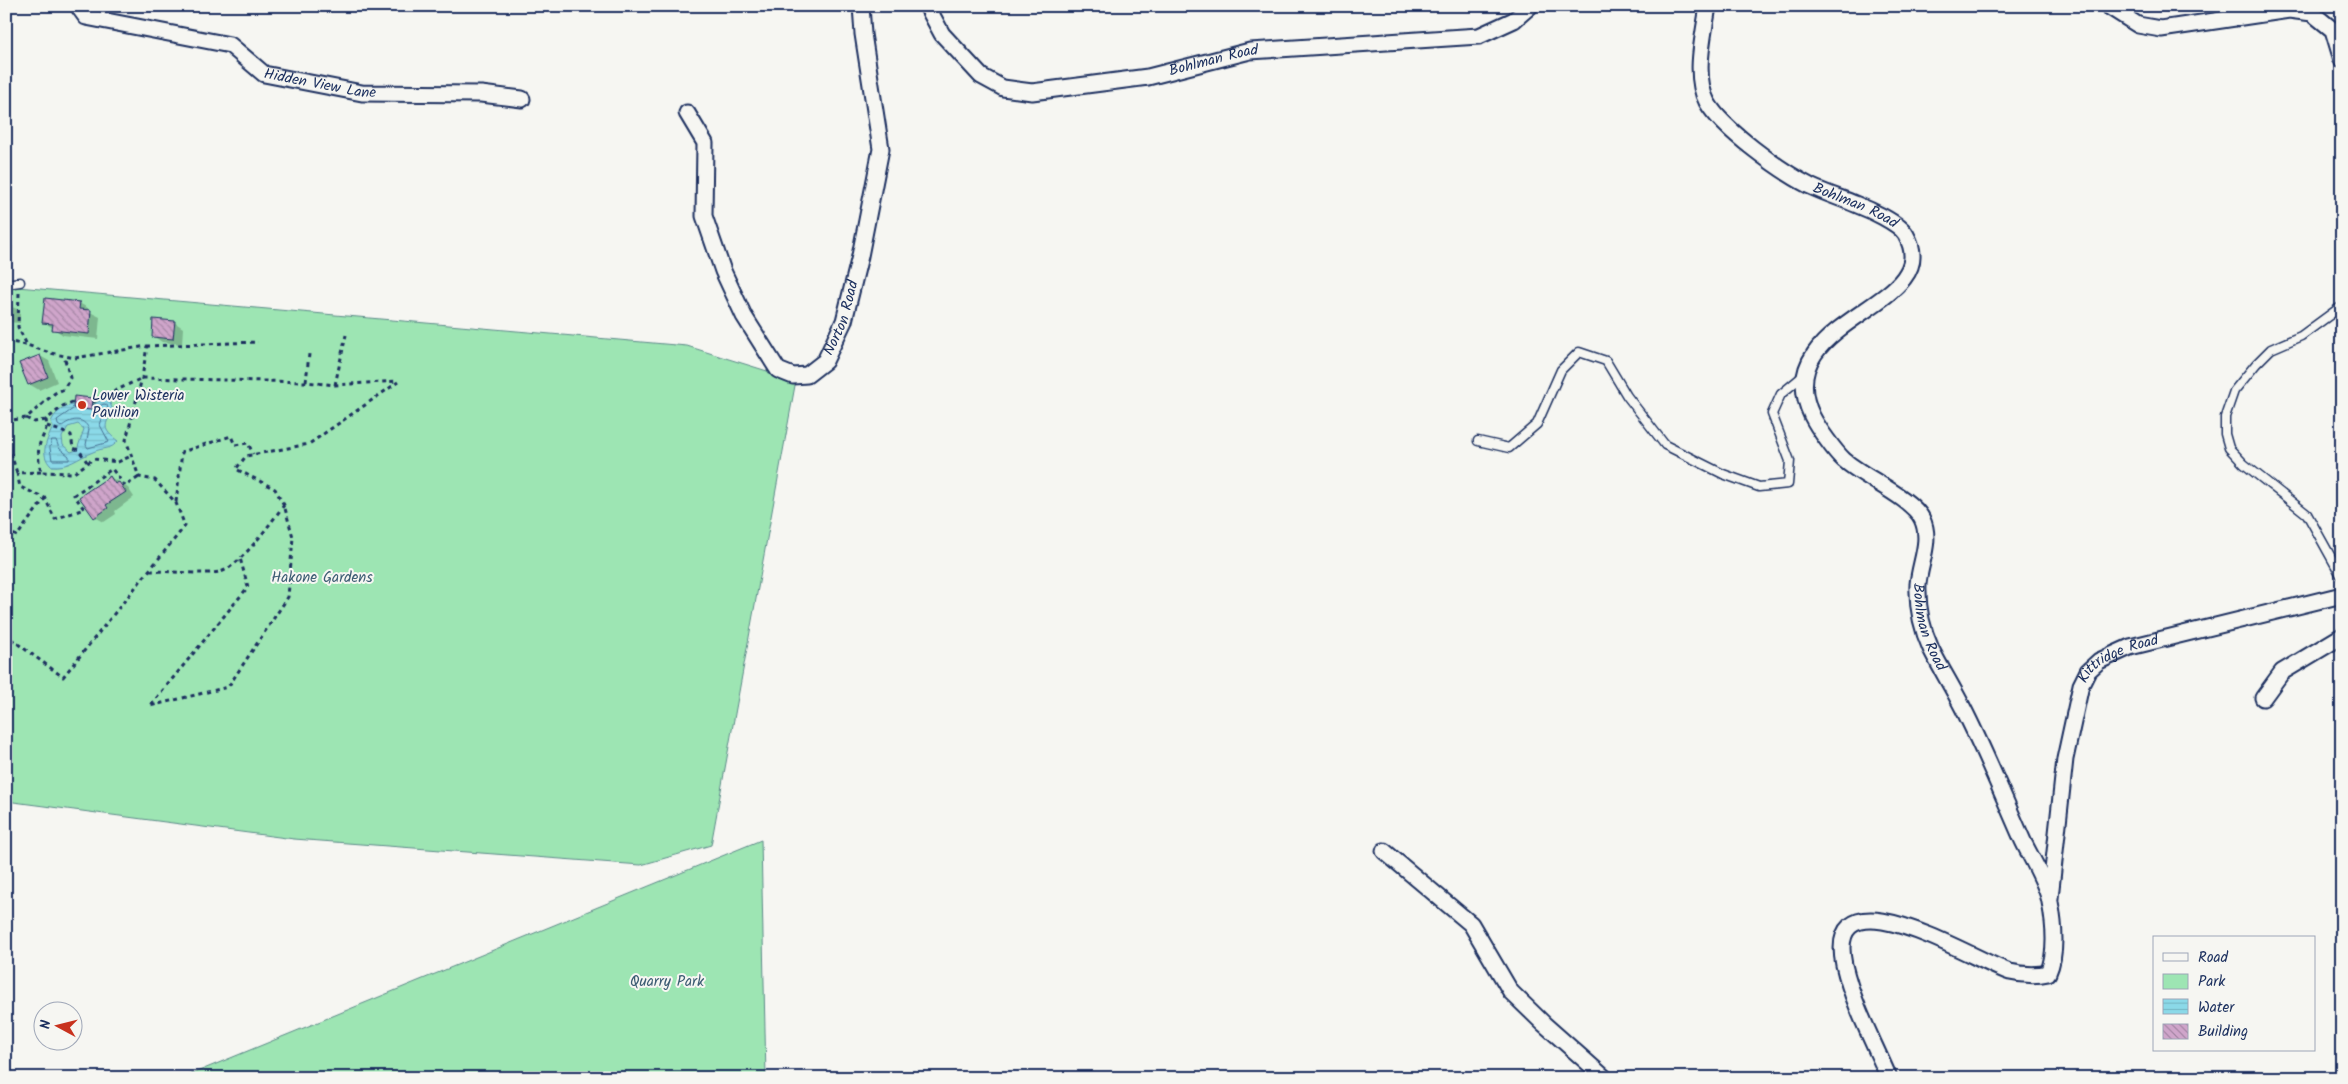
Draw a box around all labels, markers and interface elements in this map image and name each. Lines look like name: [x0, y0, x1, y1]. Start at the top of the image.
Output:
street label: Bohlman Road: [1166, 38, 1259, 83]
street label: Hidden View Lane: [262, 62, 376, 105]
street label: Bohlman Road: [1809, 177, 1904, 235]
street label: Norton Road: [817, 277, 866, 360]
place label: Lower Wisteria Pavilion: [92, 384, 185, 425]
marker: Lower Wisteria Pavilion: [76, 399, 88, 411]
park label: Hakone Gardens: [271, 566, 373, 590]
street label: Bohlman Road: [1906, 583, 1953, 676]
street label: Kittridge Road: [2072, 628, 2162, 687]
legend: [2153, 936, 2316, 1052]
text: Road: [2198, 946, 2229, 970]
park label: Quarry Park: [630, 970, 705, 994]
text: Park: [2198, 970, 2226, 994]
text: Water: [2198, 996, 2235, 1020]
north arrow: [32, 1002, 82, 1052]
text: N: [35, 1019, 58, 1030]
text: Building: [2198, 1020, 2248, 1044]

